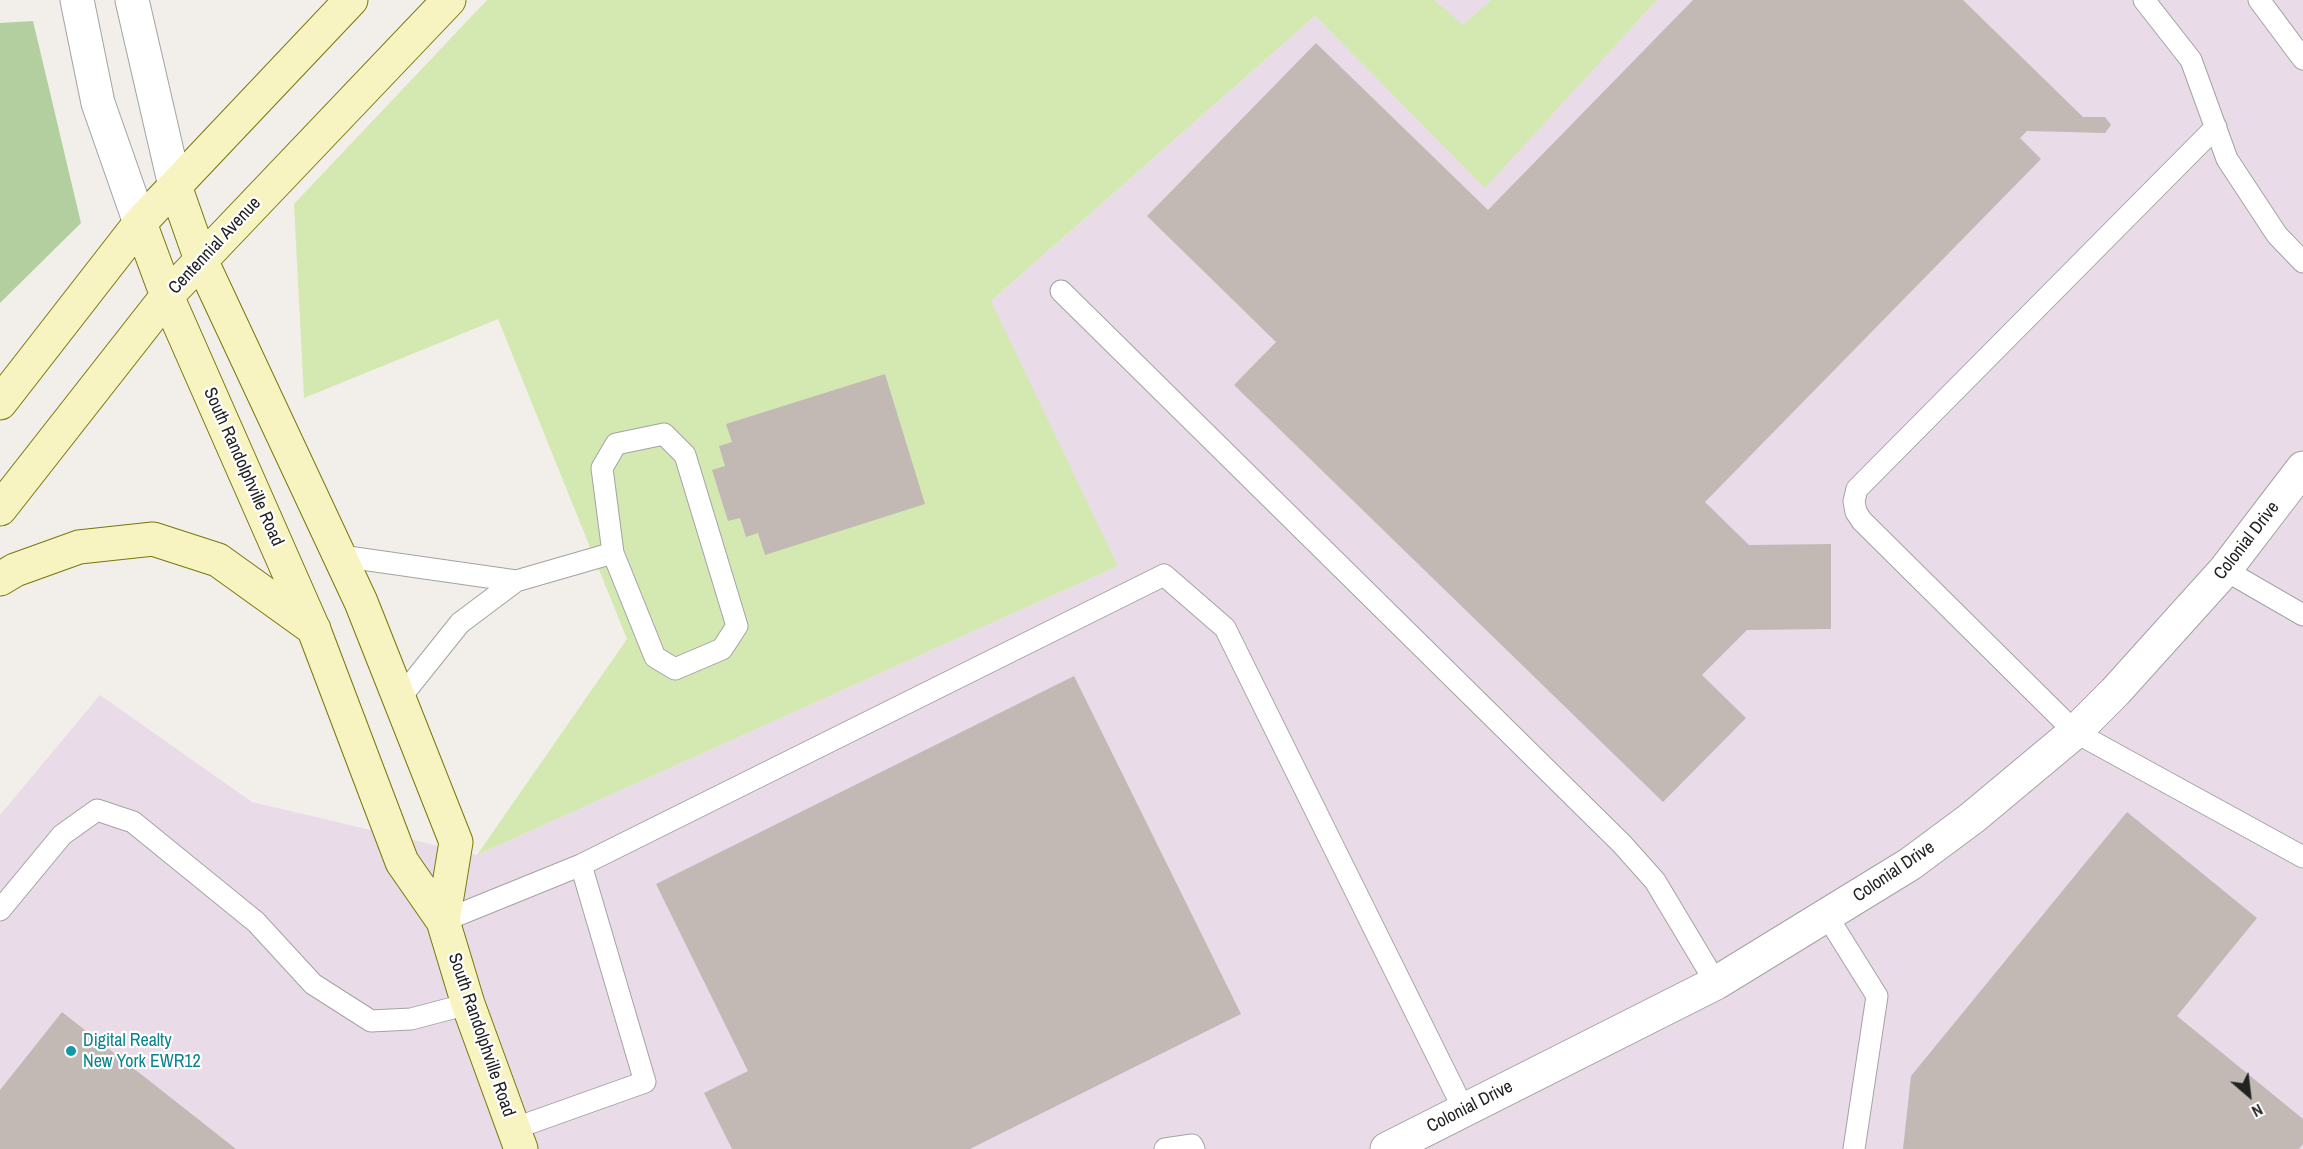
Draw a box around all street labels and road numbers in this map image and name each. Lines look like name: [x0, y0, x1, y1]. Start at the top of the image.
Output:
street label: Centennial Avenue: [164, 193, 266, 299]
street label: South Randolphville Road: [198, 384, 288, 550]
street label: Colonial Drive: [2210, 498, 2284, 584]
street label: Colonial Drive: [1849, 837, 1939, 907]
street label: South Randolphville Road: [443, 950, 519, 1120]
street label: Colonial Drive: [1423, 1076, 1517, 1138]

